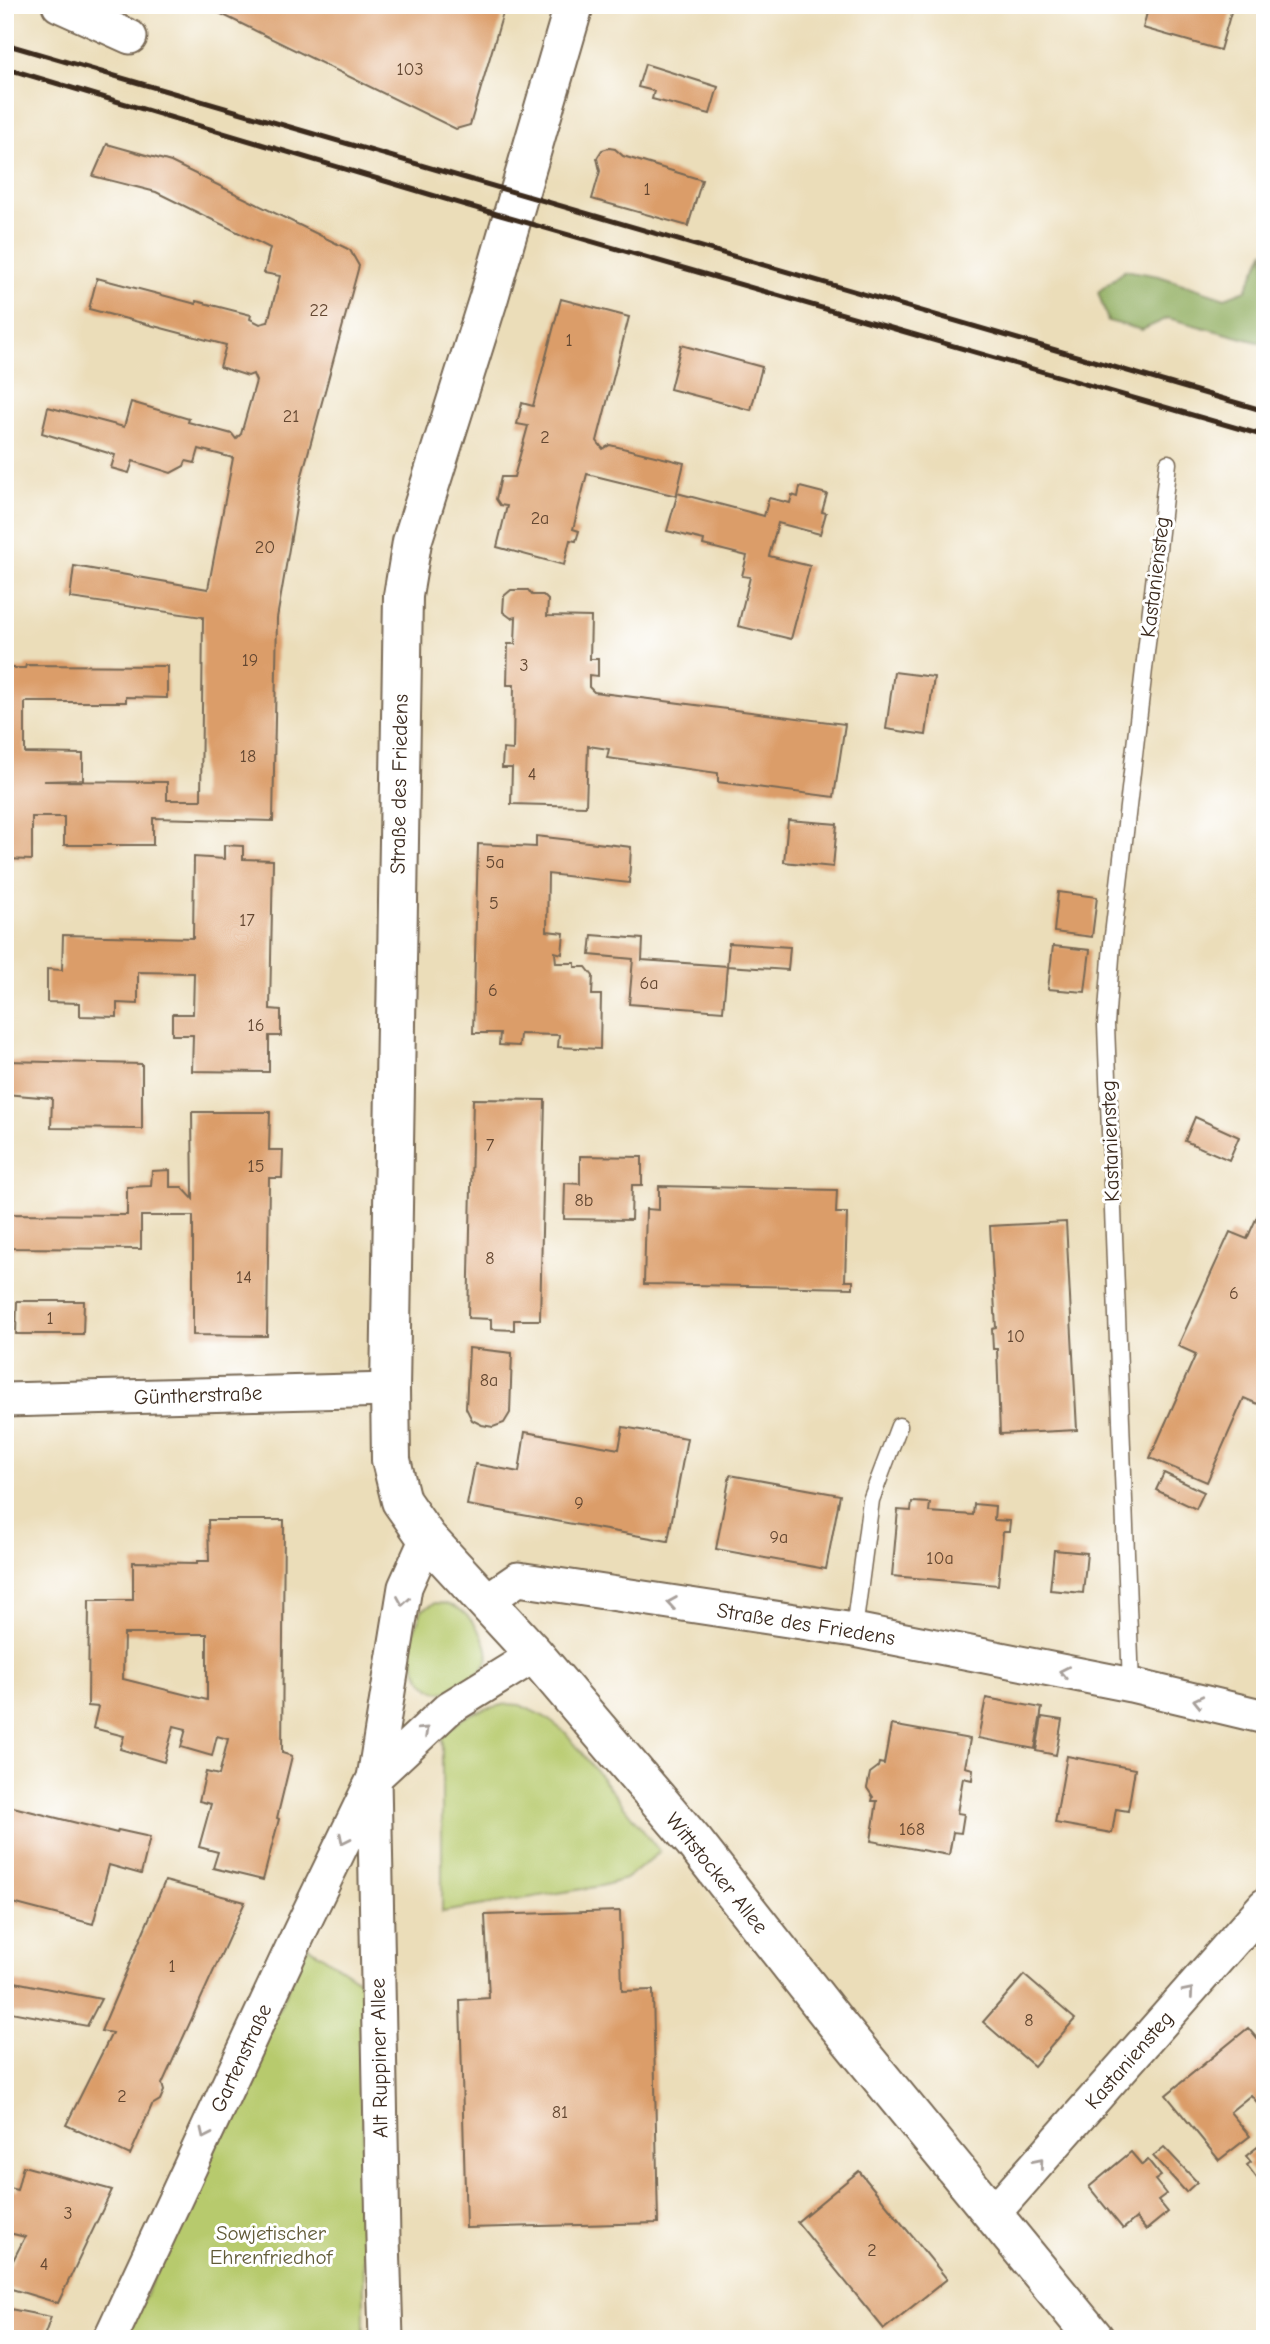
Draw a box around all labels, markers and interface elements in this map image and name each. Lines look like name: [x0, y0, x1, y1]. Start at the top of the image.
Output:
house number: 103: [396, 59, 424, 80]
house number: 1: [643, 179, 651, 200]
house number: 22: [310, 300, 328, 321]
house number: 1: [565, 330, 573, 351]
house number: 21: [283, 406, 299, 427]
house number: 2: [540, 427, 550, 448]
house number: 2a: [531, 508, 549, 529]
street label: Kastaniensteg: [1136, 515, 1174, 639]
house number: 20: [255, 537, 275, 558]
house number: 19: [242, 650, 258, 671]
house number: 3: [519, 655, 529, 676]
street label: Straße des Friedens: [385, 694, 413, 874]
house number: 18: [240, 746, 256, 767]
house number: 4: [528, 764, 536, 785]
house number: 5a: [485, 852, 505, 873]
house number: 5: [489, 893, 499, 914]
house number: 17: [239, 910, 255, 931]
house number: 6a: [639, 973, 659, 994]
house number: 6: [488, 980, 498, 1001]
house number: 16: [248, 1015, 264, 1036]
street label: Kastaniensteg: [1096, 1080, 1124, 1202]
house number: 7: [486, 1135, 495, 1156]
house number: 15: [248, 1156, 264, 1177]
house number: 8b: [575, 1190, 593, 1211]
house number: 8: [485, 1248, 495, 1269]
house number: 14: [236, 1267, 252, 1288]
house number: 6: [1229, 1283, 1239, 1304]
house number: 1: [46, 1308, 54, 1329]
house number: 10: [1007, 1326, 1025, 1347]
house number: 8a: [480, 1370, 498, 1391]
street label: Güntherstraße: [133, 1381, 263, 1409]
house number: 9: [574, 1493, 584, 1514]
house number: 9a: [770, 1527, 788, 1548]
house number: 10a: [926, 1548, 954, 1569]
one-way arrow: [666, 1595, 678, 1610]
one-way arrow: [396, 1596, 411, 1607]
street label: Straße des Friedens: [715, 1598, 897, 1650]
one-way arrow: [1058, 1665, 1070, 1680]
one-way arrow: [1192, 1695, 1204, 1710]
one-way arrow: [416, 1727, 429, 1740]
street label: Wittstocker Allee: [661, 1808, 773, 1938]
house number: 168: [899, 1819, 925, 1840]
one-way arrow: [339, 1832, 353, 1844]
house number: 1: [168, 1956, 176, 1977]
street label: Alt Ruppiner Allee: [366, 1978, 392, 2138]
one-way arrow: [1181, 1987, 1193, 2000]
street label: Gartenstraße: [205, 2000, 277, 2116]
street label: Kastaniensteg: [1080, 2006, 1178, 2114]
house number: 8: [1024, 2010, 1034, 2031]
house number: 2: [117, 2086, 127, 2107]
house number: 81: [552, 2102, 568, 2123]
one-way arrow: [200, 2126, 214, 2139]
one-way arrow: [1031, 2159, 1043, 2172]
house number: 3: [63, 2203, 73, 2224]
park label: Sowjetischer Ehrenfriedhof: [210, 2221, 334, 2269]
house number: 2: [867, 2240, 877, 2261]
house number: 4: [40, 2254, 48, 2275]

